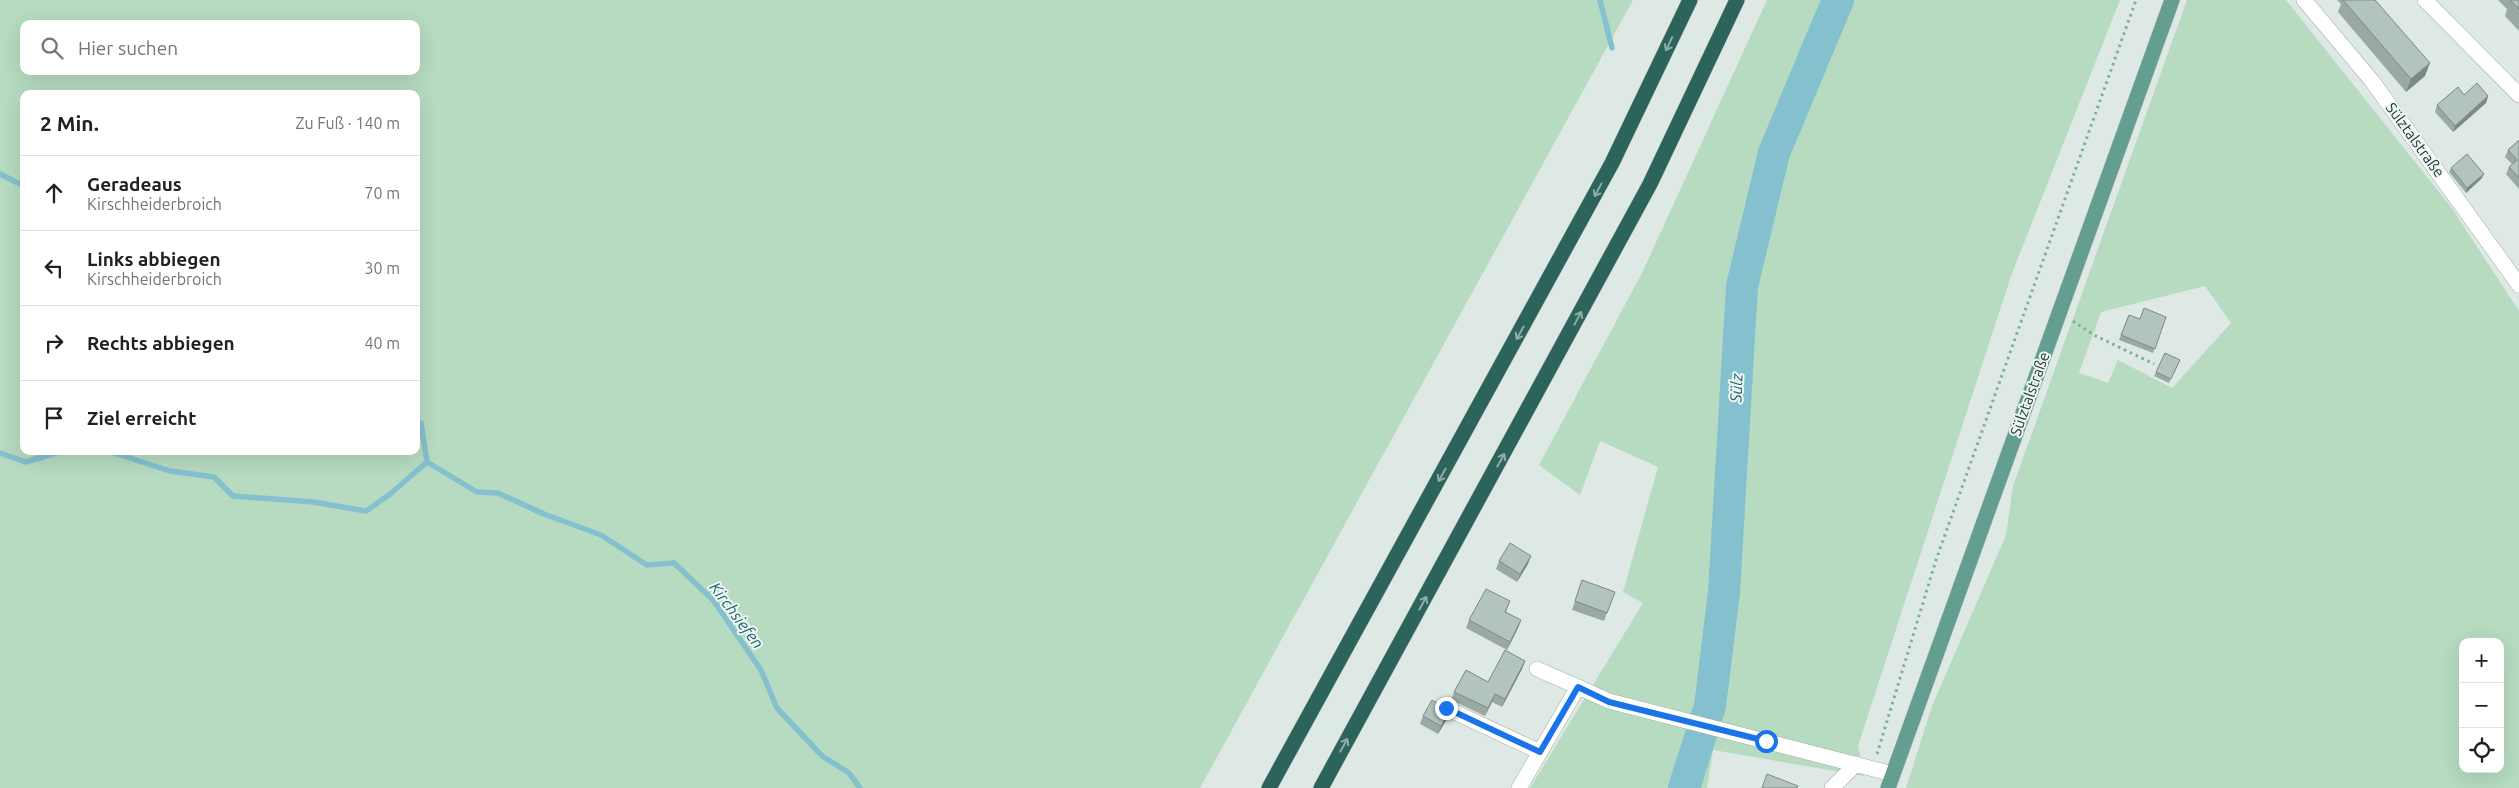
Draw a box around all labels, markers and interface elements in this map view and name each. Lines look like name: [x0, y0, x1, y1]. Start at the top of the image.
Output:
search box: [20, 20, 420, 75]
icon: search: [38, 34, 66, 62]
one-way arrow: [1664, 36, 1673, 51]
text: Hier suchen: [78, 37, 178, 59]
street label: Sülztalstraße: [2383, 99, 2448, 180]
text: 2 Min.: [40, 111, 99, 135]
text: Zu Fuß · 140 m: [295, 114, 400, 132]
text: Geradeaus: [87, 173, 182, 195]
icon: ahead: [40, 179, 68, 207]
one-way arrow: [1593, 182, 1602, 197]
text: 70 m: [364, 184, 400, 202]
text: Kirschheiderbroich: [87, 195, 222, 213]
text: Links abbiegen: [87, 248, 221, 270]
icon: left: [40, 254, 68, 282]
text: 30 m: [364, 259, 400, 277]
text: Kirschheiderbroich: [87, 270, 222, 288]
one-way arrow: [1573, 310, 1583, 325]
one-way arrow: [1515, 325, 1525, 340]
icon: right: [40, 329, 68, 357]
text: Rechts abbiegen: [87, 332, 235, 354]
text: 40 m: [364, 334, 400, 352]
street label: Sülztalstraße: [2007, 350, 2053, 438]
water label: Sülz: [1726, 372, 1746, 404]
icon: arrive: [40, 404, 68, 432]
text: Ziel erreicht: [87, 407, 196, 429]
one-way arrow: [1496, 454, 1506, 468]
one-way arrow: [1437, 467, 1446, 482]
water label: Kirchsiefen: [706, 578, 768, 652]
one-way arrow: [1418, 596, 1428, 611]
map controls: [2459, 638, 2504, 773]
button: +: [2459, 638, 2504, 683]
button: −: [2459, 683, 2504, 728]
route end: [1435, 697, 1458, 720]
button: locate: [2459, 728, 2504, 773]
route start: [1755, 730, 1778, 753]
one-way arrow: [1339, 738, 1349, 753]

